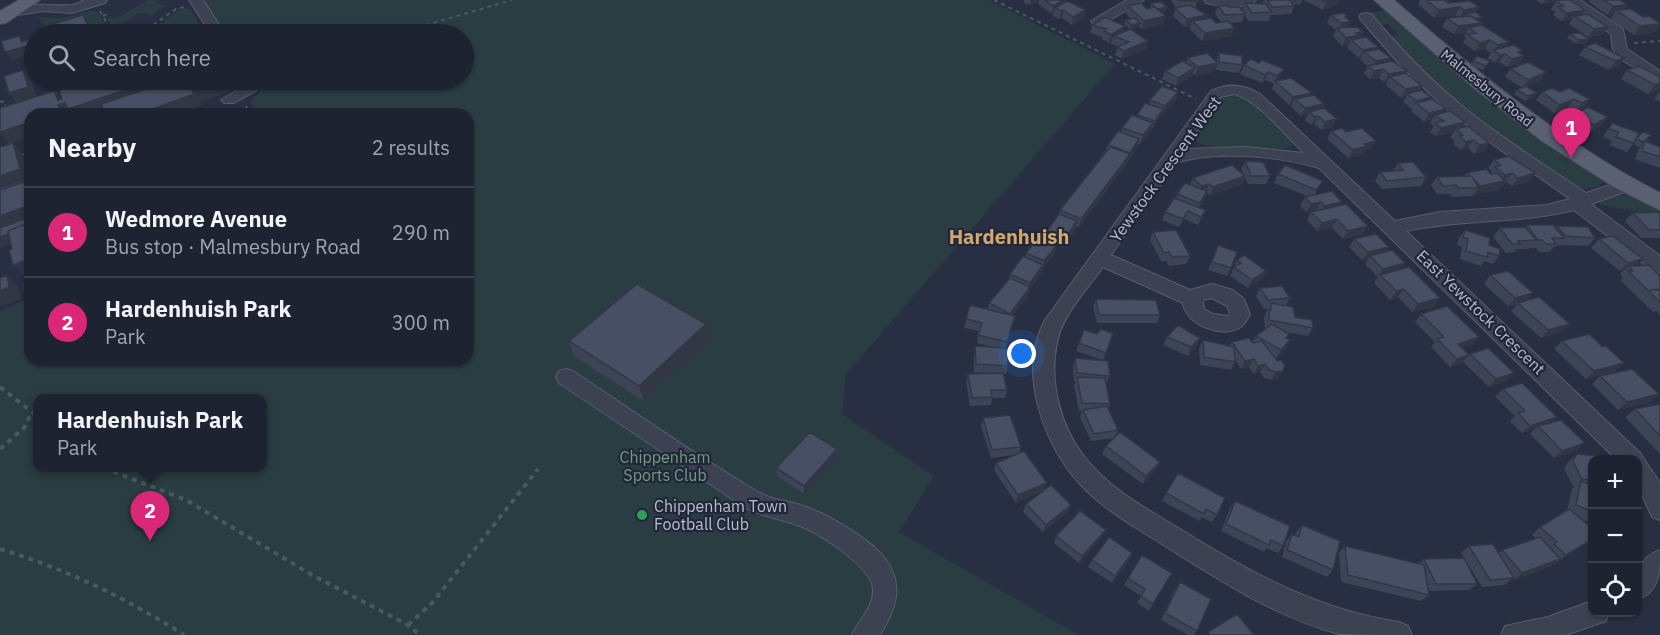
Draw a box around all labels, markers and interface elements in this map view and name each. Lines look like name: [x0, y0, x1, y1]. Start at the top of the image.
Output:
search box: [24, 24, 474, 90]
icon: search: [45, 41, 78, 74]
text: Search here: [93, 43, 211, 72]
street label: Malmesbury Road: [1437, 45, 1537, 131]
street label: Yewstock Crescent West: [1105, 92, 1225, 246]
pin: 1: [1552, 108, 1590, 158]
text: Nearby: [48, 130, 136, 164]
text: 2 results: [372, 134, 450, 161]
text: Wedmore Avenue: [105, 204, 287, 233]
text: 1: [62, 219, 74, 246]
text: 290 m: [392, 219, 450, 246]
district label: Hardenhuish: [949, 223, 1069, 250]
text: Bus stop · Malmesbury Road: [105, 233, 361, 260]
street label: East Yewstock Crescent: [1413, 245, 1549, 379]
text: Hardenhuish Park: [105, 294, 291, 323]
text: 2: [62, 309, 74, 336]
text: 300 m: [392, 309, 450, 336]
text: Park: [105, 323, 145, 350]
your location: [1007, 339, 1036, 368]
popup: [33, 394, 267, 472]
text: Hardenhuish Park: [57, 405, 243, 434]
text: Park: [57, 434, 97, 461]
park label: Chippenham Sports Club: [619, 447, 711, 485]
map controls: [1588, 455, 1642, 617]
button: +: [1588, 455, 1642, 509]
pin: 2: [130, 492, 170, 541]
place label: Chippenham Town Football Club: [654, 496, 787, 534]
marker: Chippenham Town Football Club: [635, 508, 649, 522]
button: −: [1588, 509, 1642, 563]
button: locate: [1588, 563, 1642, 617]

